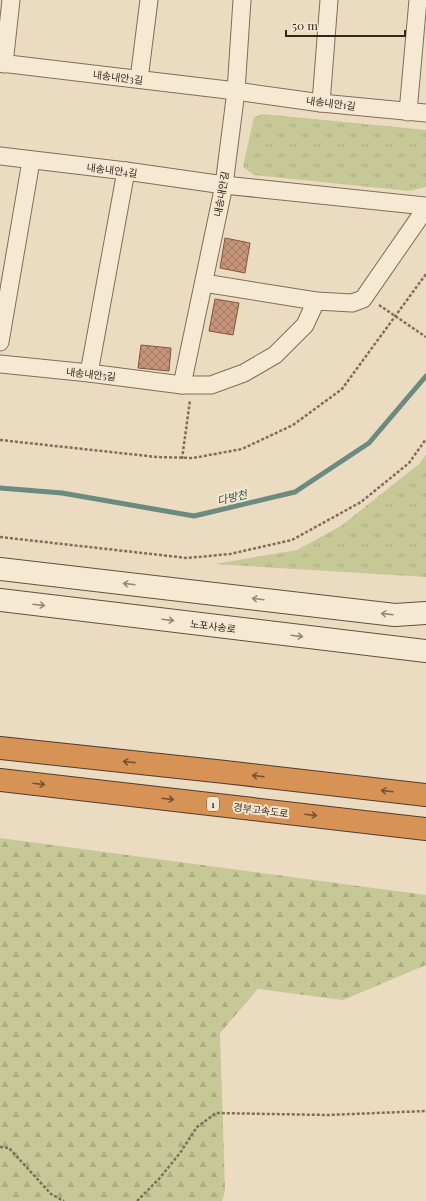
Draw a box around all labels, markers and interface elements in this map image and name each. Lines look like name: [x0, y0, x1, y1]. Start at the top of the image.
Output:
scale bar: [286, 12, 405, 38]
text: 50 m: [292, 17, 318, 33]
street label: 내송내안3길: [92, 67, 144, 87]
street label: 내송내안1길: [305, 93, 357, 113]
street label: 내송내안4길: [86, 160, 138, 180]
street label: 내송내안길: [210, 170, 232, 218]
street label: 내송내안5길: [65, 364, 117, 384]
water label: 다방천: [215, 486, 250, 508]
one-way arrow: [123, 580, 136, 588]
one-way arrow: [252, 595, 265, 603]
one-way arrow: [32, 601, 45, 609]
one-way arrow: [381, 610, 394, 617]
street label: 노포사송로: [189, 616, 237, 636]
one-way arrow: [161, 617, 174, 624]
one-way arrow: [290, 632, 303, 639]
one-way arrow: [123, 758, 136, 765]
one-way arrow: [252, 772, 265, 780]
one-way arrow: [32, 780, 45, 788]
one-way arrow: [381, 787, 394, 795]
one-way arrow: [161, 795, 174, 803]
road number: 1: [207, 797, 219, 811]
street label: 경부고속도로: [233, 800, 289, 820]
one-way arrow: [304, 812, 317, 819]

